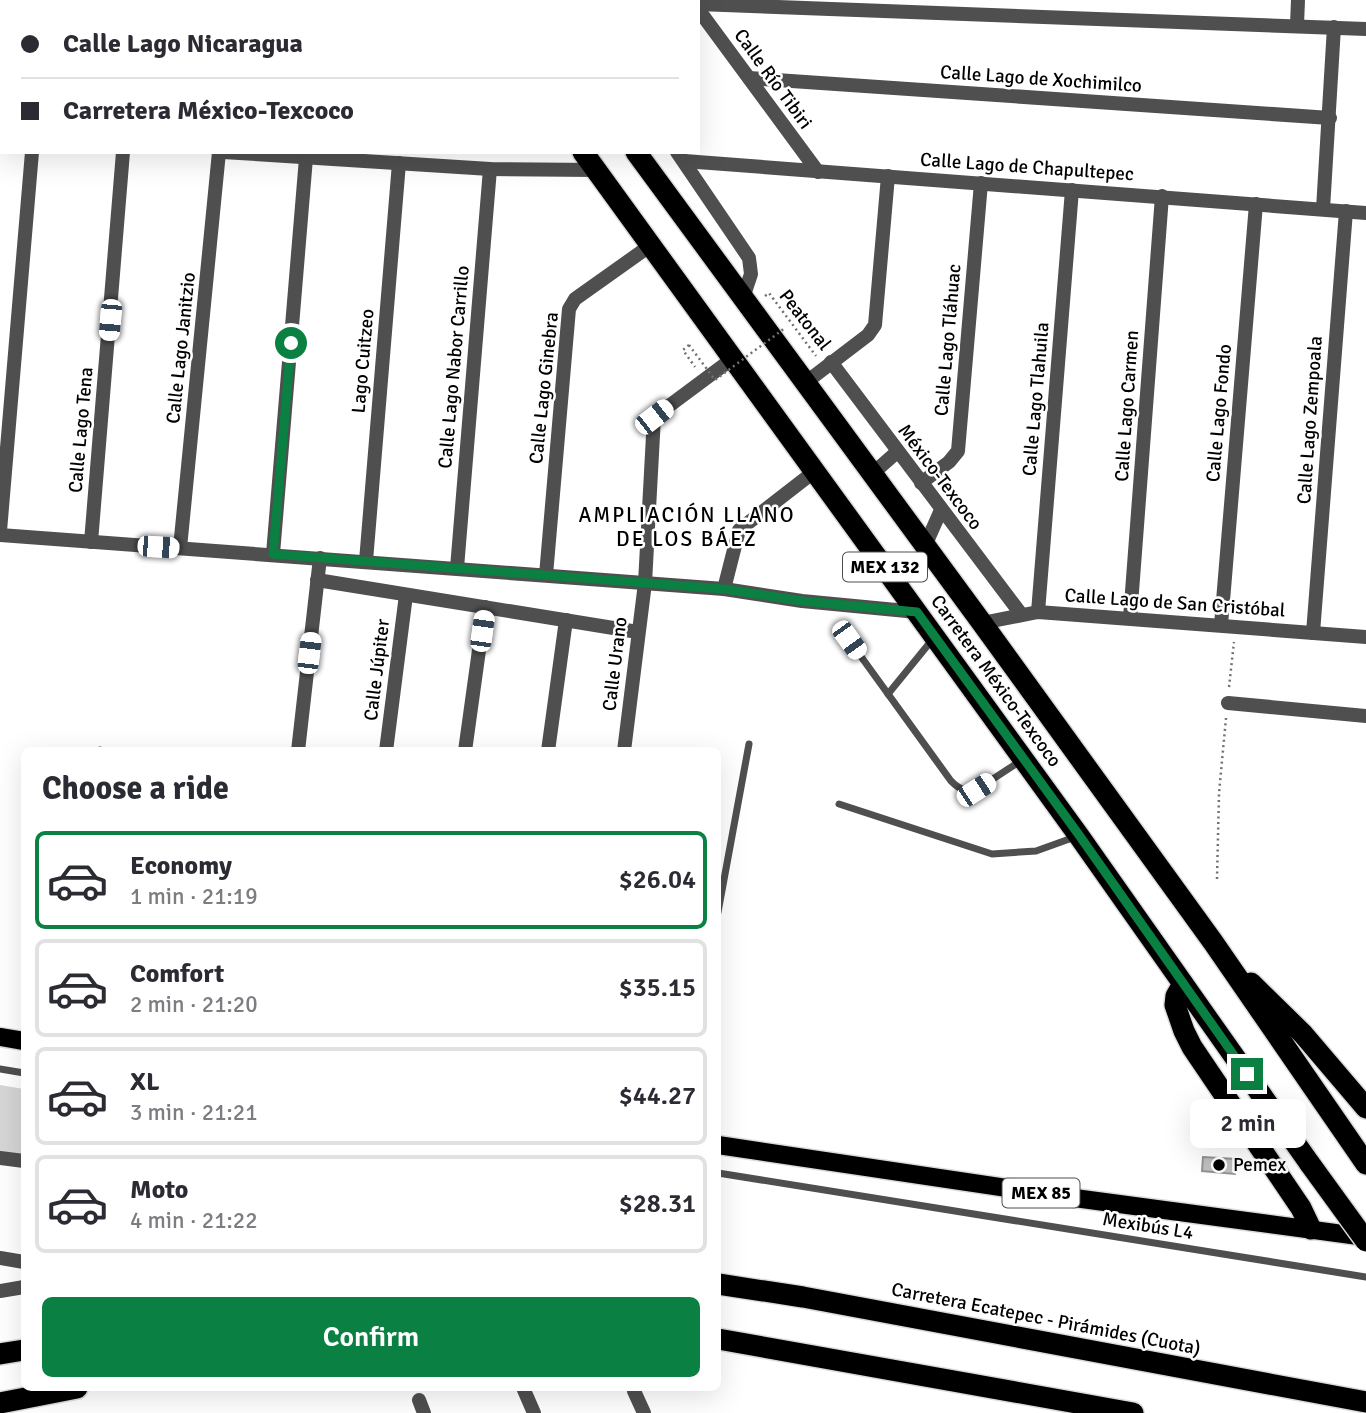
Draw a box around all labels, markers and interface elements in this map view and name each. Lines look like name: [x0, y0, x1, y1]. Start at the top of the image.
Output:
street label: Calle Río Tibiri: [729, 24, 817, 134]
text: Calle Lago Nicaragua: [63, 28, 303, 60]
street label: Calle Lago de Xochimilco: [939, 60, 1143, 98]
text: Carretera México-Texcoco: [63, 95, 354, 127]
street label: Calle Lago de Chapultepec: [919, 148, 1135, 186]
street label: Calle Lago Tláhuac: [929, 263, 967, 417]
street label: Calle Lago Nabor Carrillo: [433, 264, 475, 469]
street label: Calle Lago Janitzio: [161, 271, 201, 425]
street label: Peatonal: [774, 285, 836, 355]
car: [98, 298, 123, 342]
street label: Lago Cuitzeo: [346, 308, 380, 414]
street label: Calle Lago Ginebra: [524, 311, 564, 465]
street label: Calle Lago Tlahuila: [1017, 321, 1055, 477]
route start: [275, 327, 307, 359]
street label: Calle Lago Carmen: [1110, 329, 1144, 483]
street label: Calle Lago Zempoala: [1292, 335, 1328, 505]
street label: Calle Lago Fondo: [1201, 343, 1237, 483]
street label: Calle Lago Tena: [64, 366, 98, 494]
car: [631, 396, 678, 438]
street label: México-Texcoco: [892, 419, 988, 535]
district label: AMPLIACIÓN LLANO DE LOS BÁEZ: [578, 502, 796, 552]
car: [137, 535, 180, 559]
road number: MEX 132: [843, 552, 927, 582]
street label: Calle Lago de San Cristóbal: [1064, 583, 1286, 623]
street label: Carretera México-Texcoco: [925, 590, 1067, 772]
car: [469, 609, 496, 653]
street label: Calle Urano: [597, 615, 633, 713]
car: [829, 617, 870, 663]
street label: Calle Júpiter: [359, 618, 395, 722]
car: [297, 631, 322, 675]
text: Choose a ride: [42, 769, 229, 808]
car: [953, 770, 1000, 810]
icon: car: [46, 849, 109, 912]
text: Economy: [130, 850, 232, 882]
text: $26.04: [619, 864, 696, 896]
text: 1 min · 21:19: [130, 882, 258, 911]
icon: car: [46, 957, 109, 1020]
text: Comfort: [130, 958, 224, 990]
text: $35.15: [619, 972, 696, 1004]
text: 2 min · 21:20: [130, 990, 258, 1019]
route end: [1231, 1058, 1263, 1090]
icon: car: [46, 1065, 109, 1128]
text: XL: [130, 1066, 160, 1098]
text: $44.27: [619, 1080, 696, 1112]
text: 3 min · 21:21: [130, 1098, 258, 1127]
callout: 2 min: [1189, 1098, 1305, 1148]
text: 2 min: [1220, 1109, 1276, 1138]
place label: Pemex: [1233, 1153, 1286, 1177]
marker: Pemex: [1211, 1157, 1227, 1173]
icon: car: [46, 1173, 109, 1236]
text: Moto: [130, 1174, 188, 1206]
road number: MEX 85: [1002, 1178, 1080, 1208]
text: $28.31: [619, 1188, 696, 1220]
text: 4 min · 21:22: [130, 1206, 258, 1235]
street label: Mexibús L4: [1101, 1207, 1195, 1245]
street label: Carretera Ecatepec - Pirámides (Cuota): [889, 1277, 1203, 1361]
button: Confirm: [42, 1297, 700, 1377]

